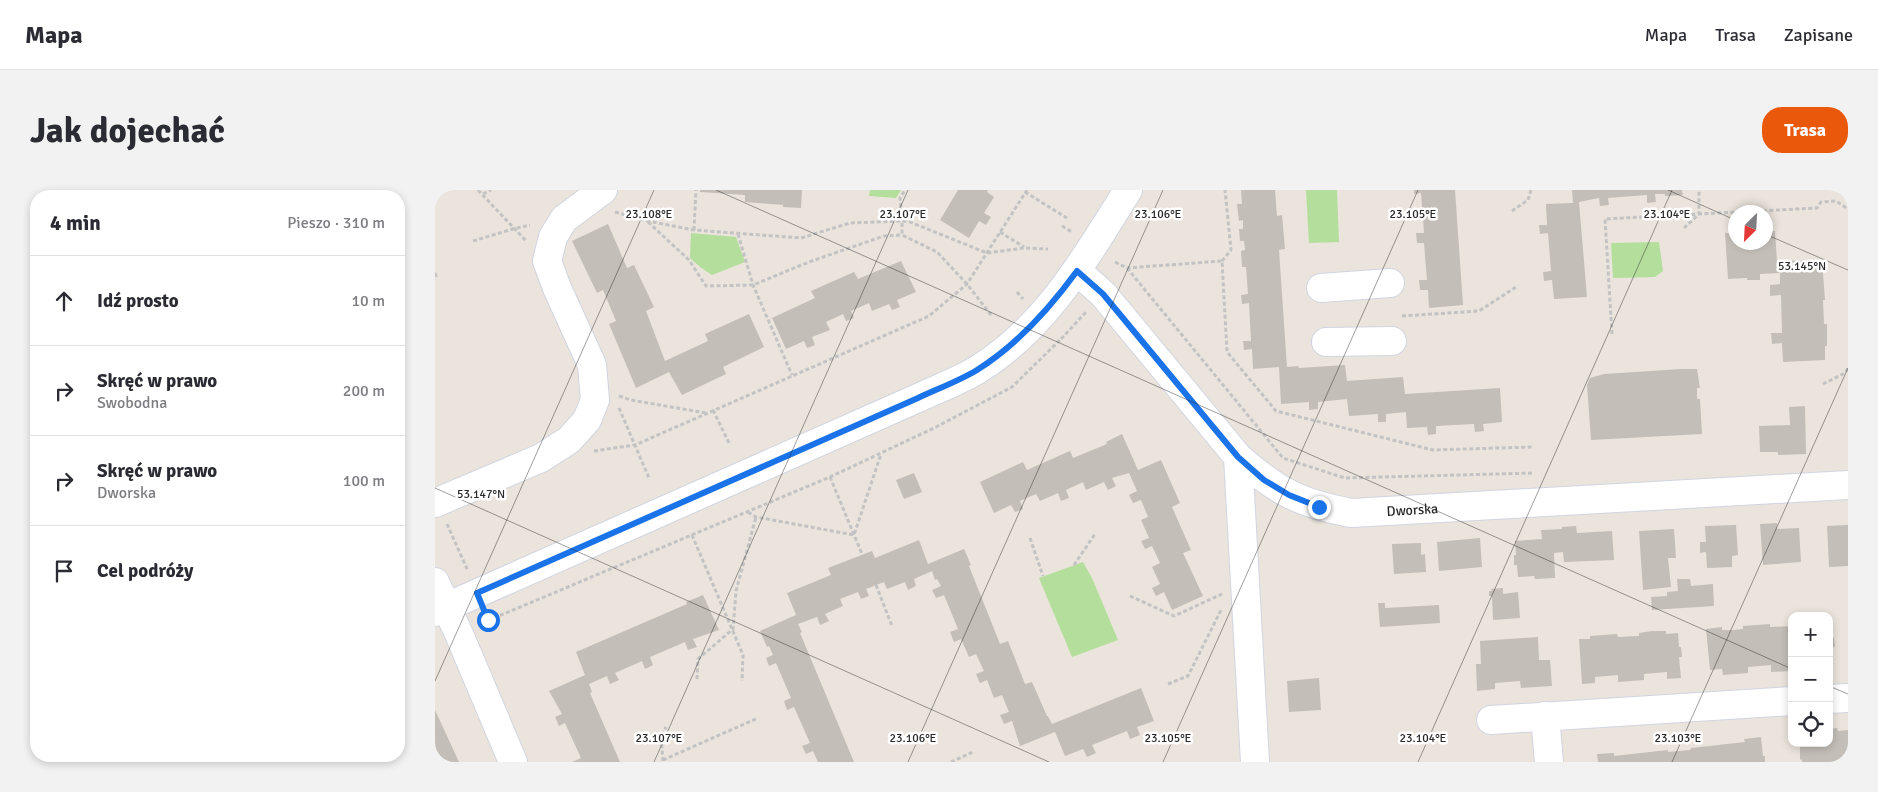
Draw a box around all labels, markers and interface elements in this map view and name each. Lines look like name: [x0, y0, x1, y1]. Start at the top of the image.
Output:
text: Mapa: [25, 20, 83, 50]
text: Mapa: [1645, 24, 1687, 46]
text: Trasa: [1715, 24, 1756, 46]
text: Zapisane: [1784, 24, 1853, 46]
button: Trasa: [1762, 107, 1848, 153]
text: Jak dojechać: [30, 109, 225, 152]
north arrow: [1728, 205, 1773, 250]
text: 23.108°E: [626, 207, 673, 222]
text: 23.107°E: [880, 207, 927, 222]
text: 23.106°E: [1135, 207, 1182, 222]
text: 23.105°E: [1390, 207, 1437, 222]
text: 23.104°E: [1644, 207, 1691, 222]
text: 4 min: [50, 210, 101, 236]
text: Pieszo · 310 m: [287, 213, 385, 233]
text: 53.145°N: [1778, 259, 1826, 274]
icon: ahead: [50, 287, 78, 315]
text: Idź prosto: [97, 289, 179, 313]
text: 10 m: [351, 291, 385, 311]
text: Skręć w prawo: [97, 369, 217, 393]
icon: right: [50, 377, 78, 405]
text: 200 m: [343, 381, 385, 401]
text: Swobodna: [97, 393, 167, 413]
text: Skręć w prawo: [97, 459, 217, 483]
icon: right: [50, 467, 78, 495]
text: 100 m: [343, 471, 385, 491]
text: Dworska: [97, 483, 156, 503]
text: 53.147°N: [457, 487, 505, 502]
route end: [1308, 496, 1331, 519]
street label: Dworska: [1386, 500, 1439, 520]
icon: arrive: [50, 557, 78, 585]
text: Cel podróży: [97, 559, 193, 583]
route start: [477, 609, 500, 632]
map controls: [1788, 612, 1833, 747]
button: +: [1788, 612, 1833, 657]
button: −: [1788, 657, 1833, 702]
button: locate: [1788, 702, 1833, 747]
text: 23.107°E: [636, 731, 683, 746]
text: 23.106°E: [890, 731, 937, 746]
text: 23.105°E: [1145, 731, 1192, 746]
text: 23.104°E: [1400, 731, 1447, 746]
text: 23.103°E: [1655, 731, 1702, 746]

